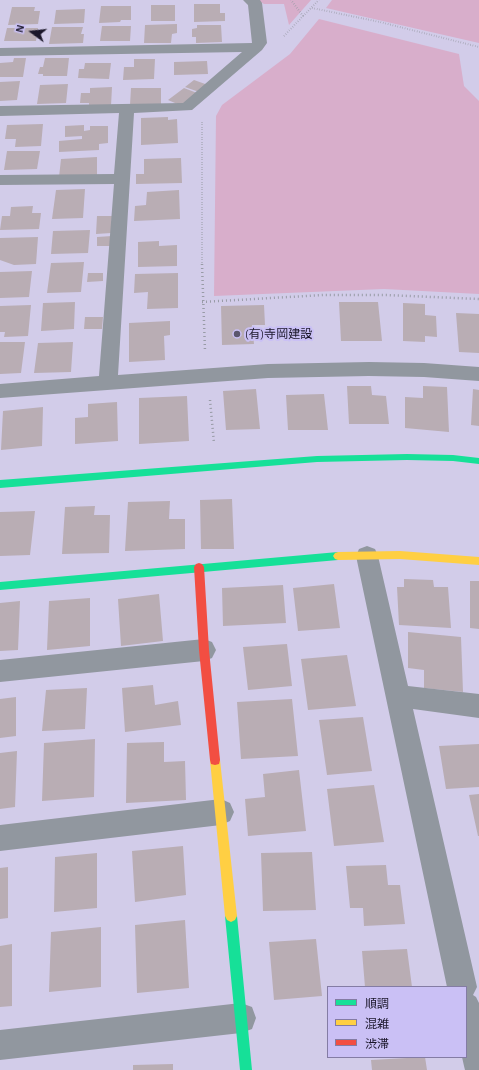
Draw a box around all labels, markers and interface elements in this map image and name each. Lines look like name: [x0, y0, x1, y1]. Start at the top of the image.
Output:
north arrow: [12, 12, 52, 52]
text: N: [14, 24, 26, 34]
place label: (有)寺岡建設: [245, 327, 312, 341]
marker: (有)寺岡建設: [232, 329, 242, 339]
legend: [327, 986, 467, 1058]
text: 順調: [365, 998, 389, 1010]
text: 混雑: [365, 1018, 389, 1030]
text: 渋滞: [365, 1038, 389, 1050]

